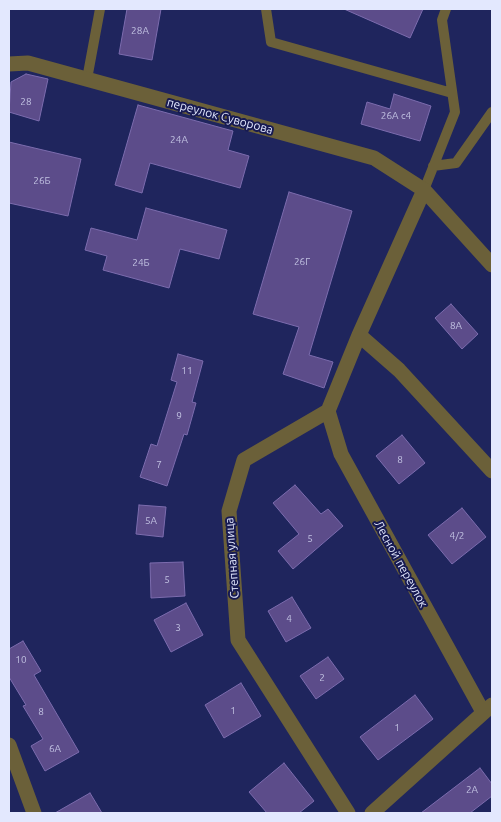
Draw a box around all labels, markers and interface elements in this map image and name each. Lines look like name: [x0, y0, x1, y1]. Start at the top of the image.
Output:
house number: 28А: [131, 25, 149, 37]
street label: переулок Суворова: [165, 95, 275, 137]
house number: 28: [20, 96, 32, 108]
house number: 26А с4: [381, 110, 411, 122]
house number: 24А: [170, 134, 188, 146]
house number: 26Б: [33, 175, 51, 187]
house number: 26Г: [294, 256, 310, 268]
house number: 24Б: [132, 257, 150, 269]
house number: 8А: [450, 320, 462, 332]
house number: 11: [181, 365, 193, 377]
house number: 9: [176, 410, 182, 422]
house number: 8: [397, 454, 403, 466]
house number: 7: [156, 459, 162, 471]
house number: 5А: [145, 515, 157, 527]
street label: Степная улица: [222, 517, 242, 599]
street label: Лесной переулок: [371, 518, 431, 610]
house number: 4/2: [450, 530, 464, 542]
house number: 5: [307, 533, 313, 545]
house number: 5: [164, 574, 170, 586]
house number: 4: [286, 613, 292, 625]
house number: 3: [175, 622, 181, 634]
house number: 10: [15, 654, 27, 666]
house number: 2: [319, 672, 325, 684]
house number: 1: [230, 705, 236, 717]
house number: 8: [38, 706, 44, 718]
house number: 1: [394, 722, 400, 734]
house number: 6А: [49, 743, 61, 755]
house number: 2А: [466, 784, 478, 796]

